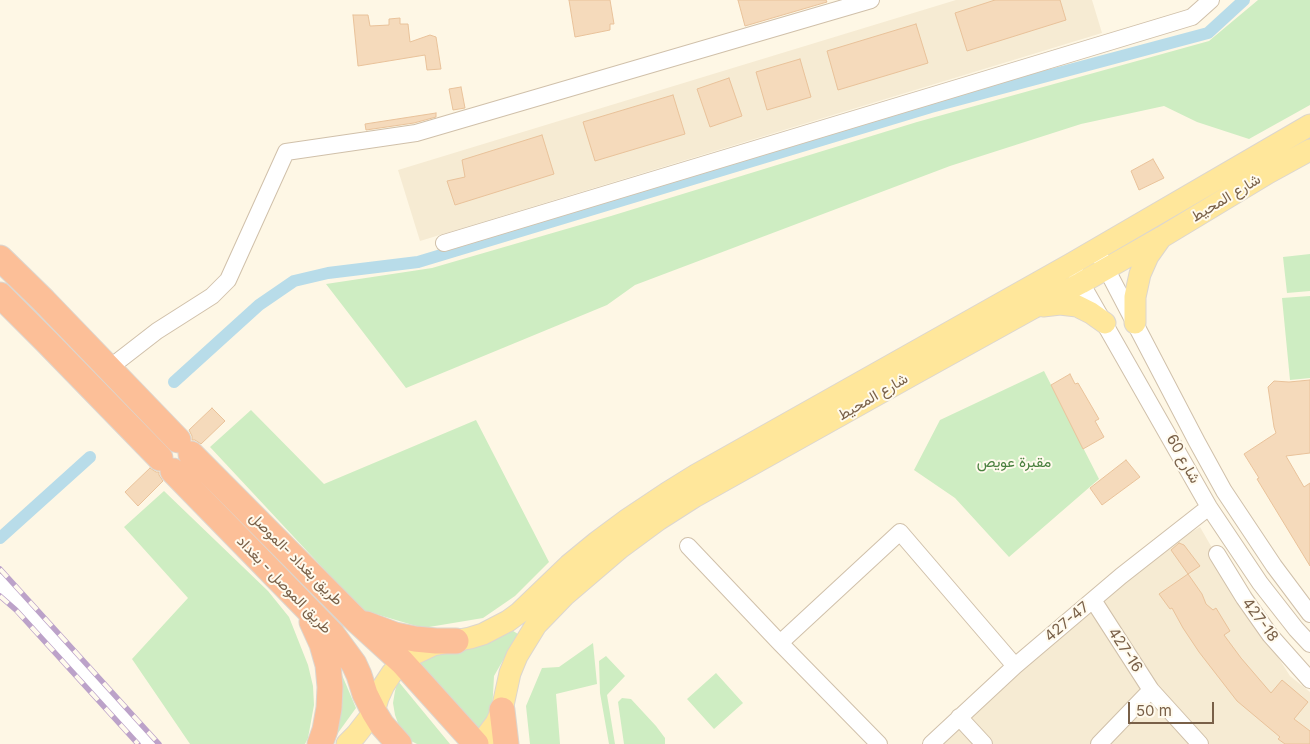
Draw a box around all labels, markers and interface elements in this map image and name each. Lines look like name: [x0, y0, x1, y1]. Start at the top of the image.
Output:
street label: شارع المحيط: [1188, 170, 1264, 226]
street label: شارع المحيط: [835, 370, 911, 424]
street label: شارع 60: [1162, 431, 1204, 487]
park label: مقبرة عويص: [977, 453, 1051, 471]
street label: طريق بغداد -الموصل: [246, 509, 346, 609]
street label: طريق الموصل - بغداد: [233, 532, 335, 638]
street label: 427-18: [1238, 595, 1282, 645]
street label: 427-47: [1041, 598, 1093, 646]
street label: 427-16: [1104, 624, 1146, 676]
scale bar: [1130, 692, 1216, 724]
text: 50 m: [1136, 701, 1172, 720]

